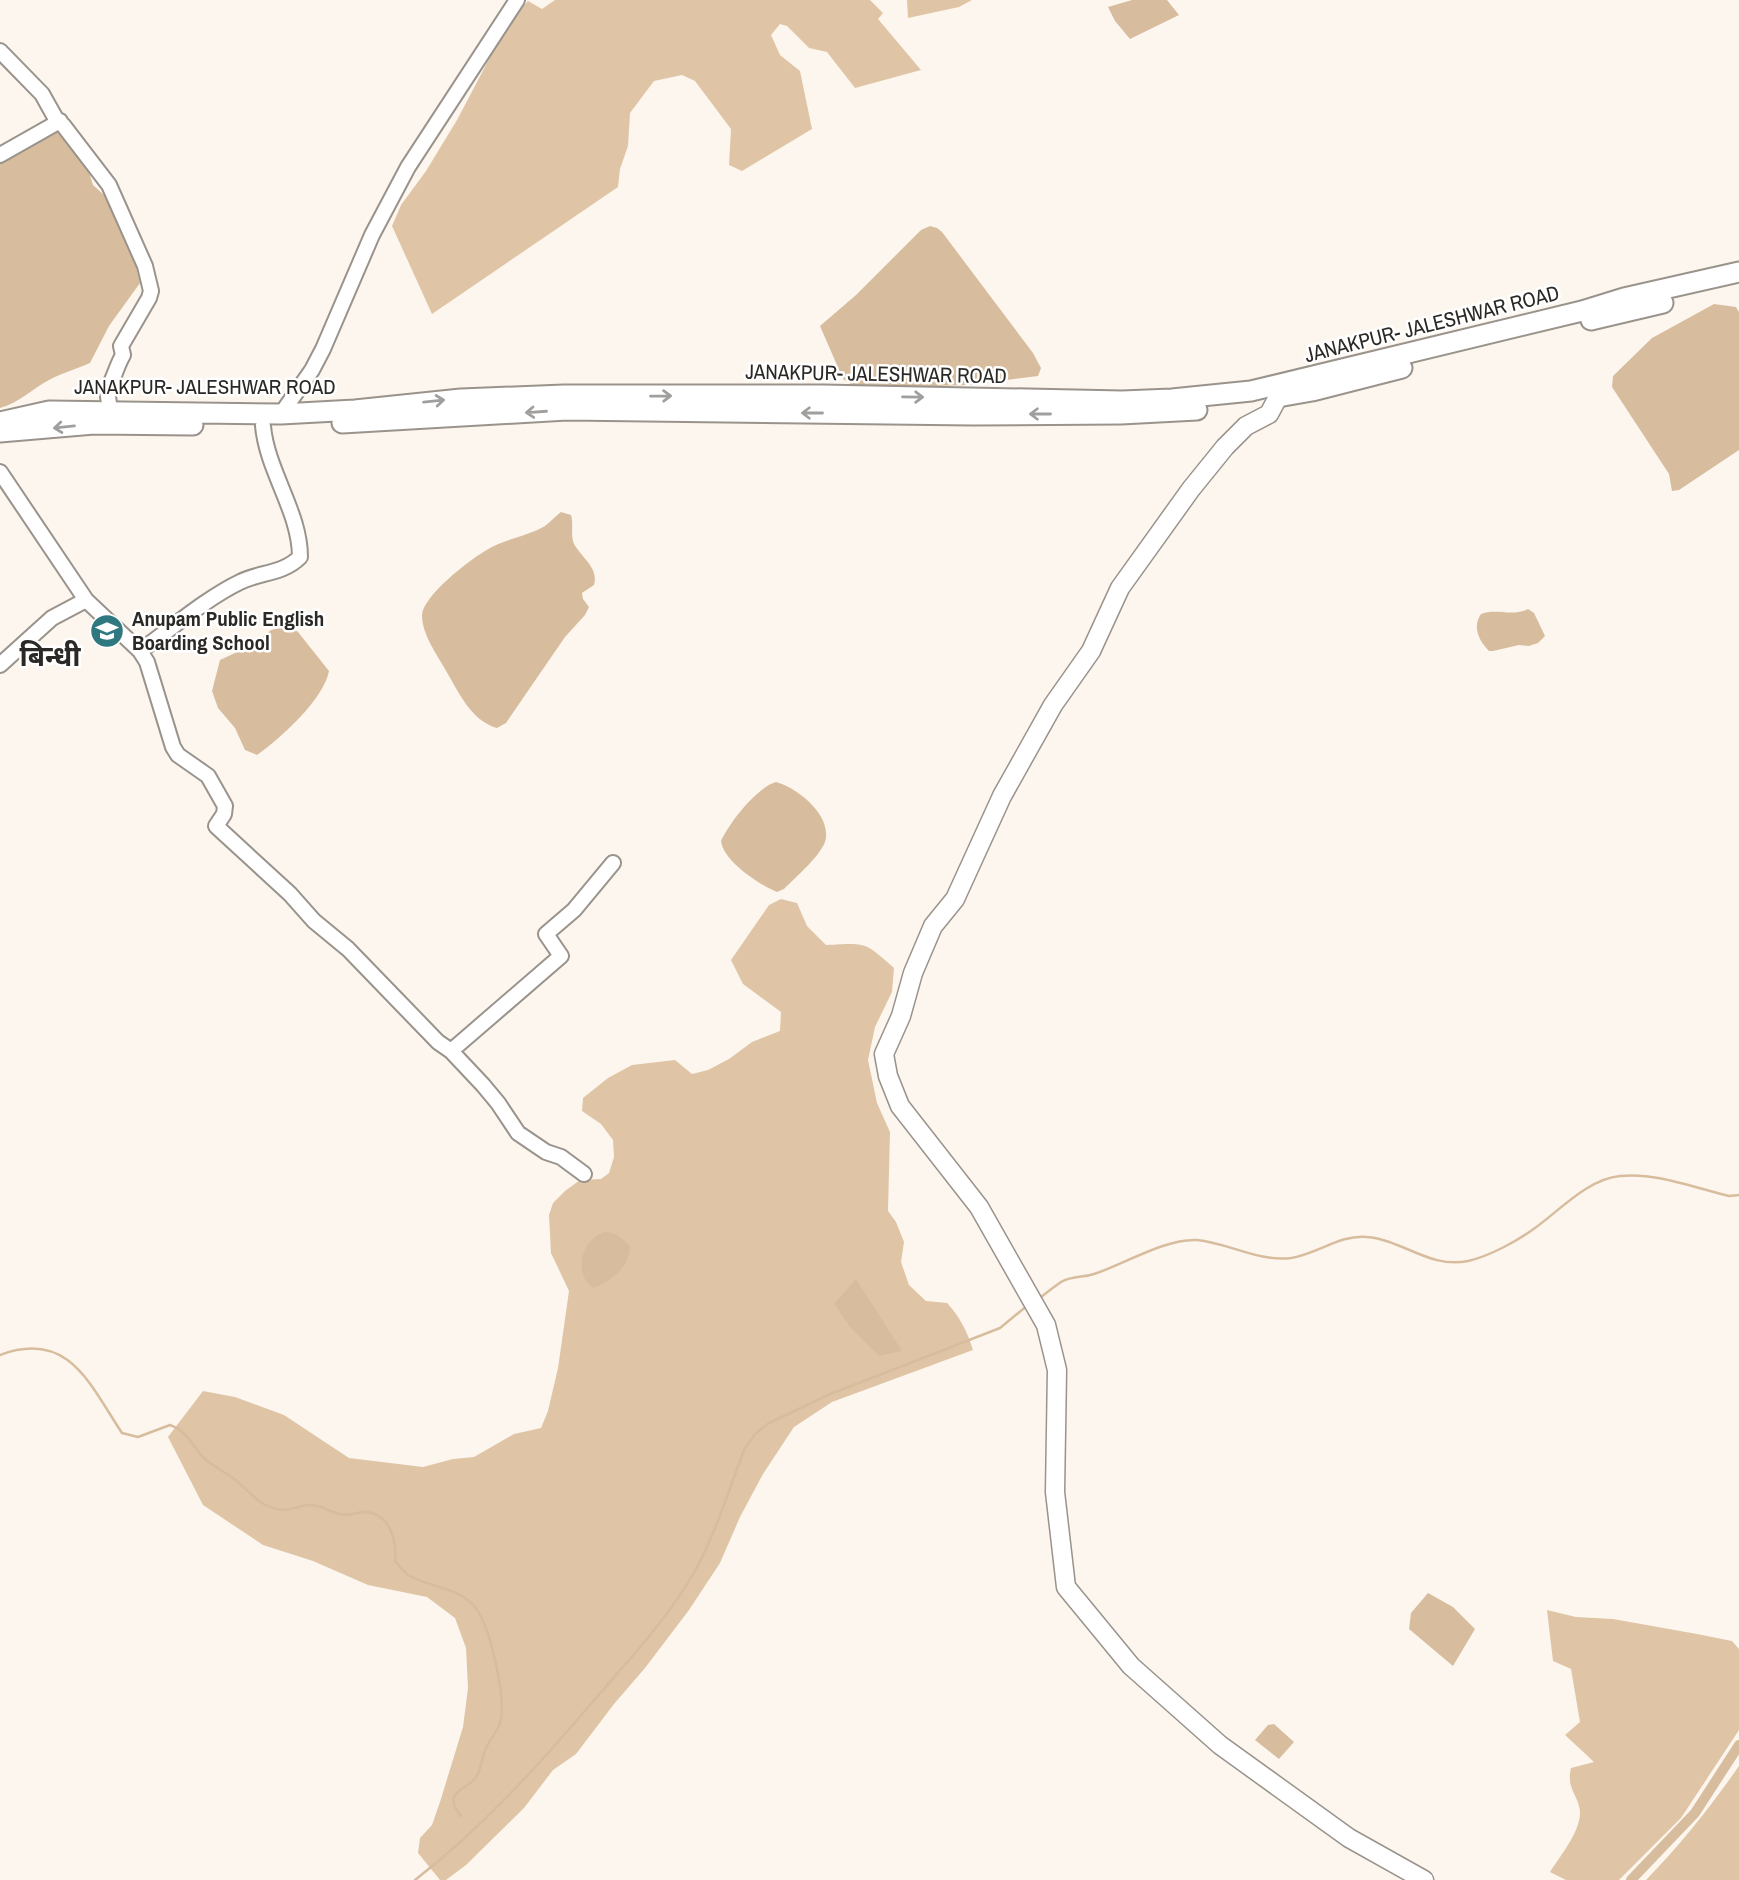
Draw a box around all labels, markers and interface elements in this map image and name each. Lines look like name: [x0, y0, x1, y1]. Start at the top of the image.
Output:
street label: JANAKPUR- JALESHWAR ROAD: [1301, 278, 1562, 369]
street label: JANAKPUR- JALESHWAR ROAD: [745, 357, 1007, 390]
street label: JANAKPUR- JALESHWAR ROAD: [74, 372, 336, 401]
one-way arrow: [649, 389, 672, 403]
one-way arrow: [901, 390, 924, 403]
one-way arrow: [422, 395, 445, 408]
one-way arrow: [525, 405, 548, 418]
one-way arrow: [801, 406, 824, 420]
one-way arrow: [1029, 408, 1052, 421]
one-way arrow: [53, 421, 76, 434]
place label: Anupam Public English Boarding School: [132, 604, 324, 657]
school or university icon: Anupam Public English Boarding School: [88, 612, 126, 650]
district label: बिन्धी: [20, 637, 81, 675]

